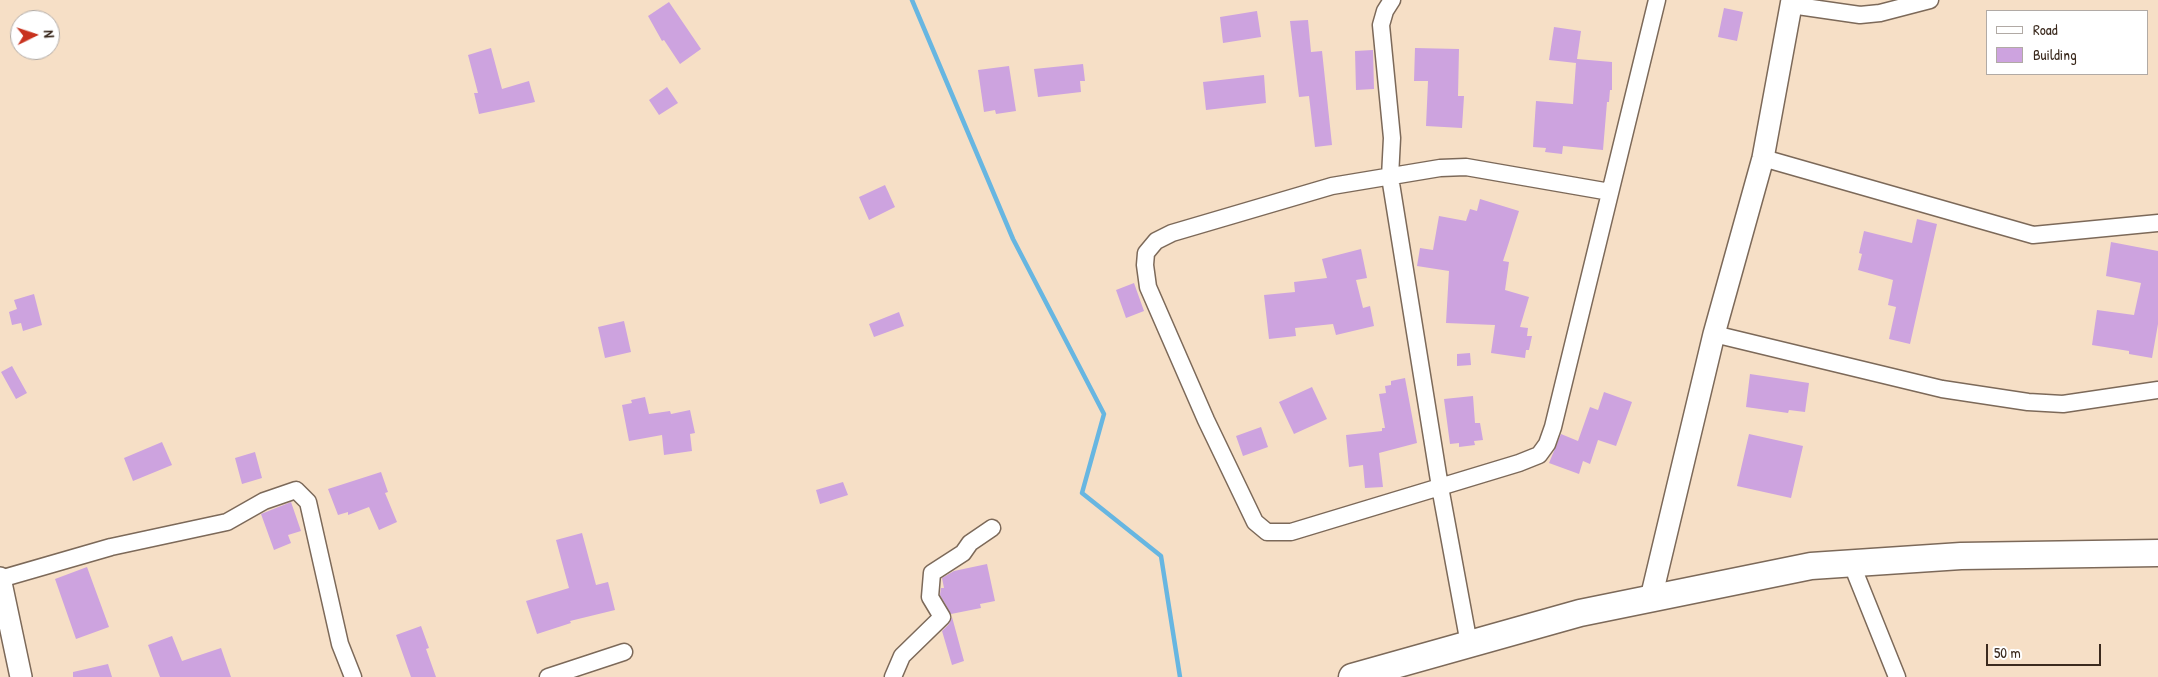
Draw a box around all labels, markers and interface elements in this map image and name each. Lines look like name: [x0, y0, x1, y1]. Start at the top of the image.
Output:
north arrow: [10, 10, 60, 60]
legend: [1986, 10, 2148, 75]
text: Road: [2033, 19, 2058, 40]
text: N: [40, 30, 59, 38]
text: Building: [2033, 44, 2077, 65]
scale bar: [1988, 634, 2103, 666]
text: 50 m: [1994, 642, 2021, 663]

